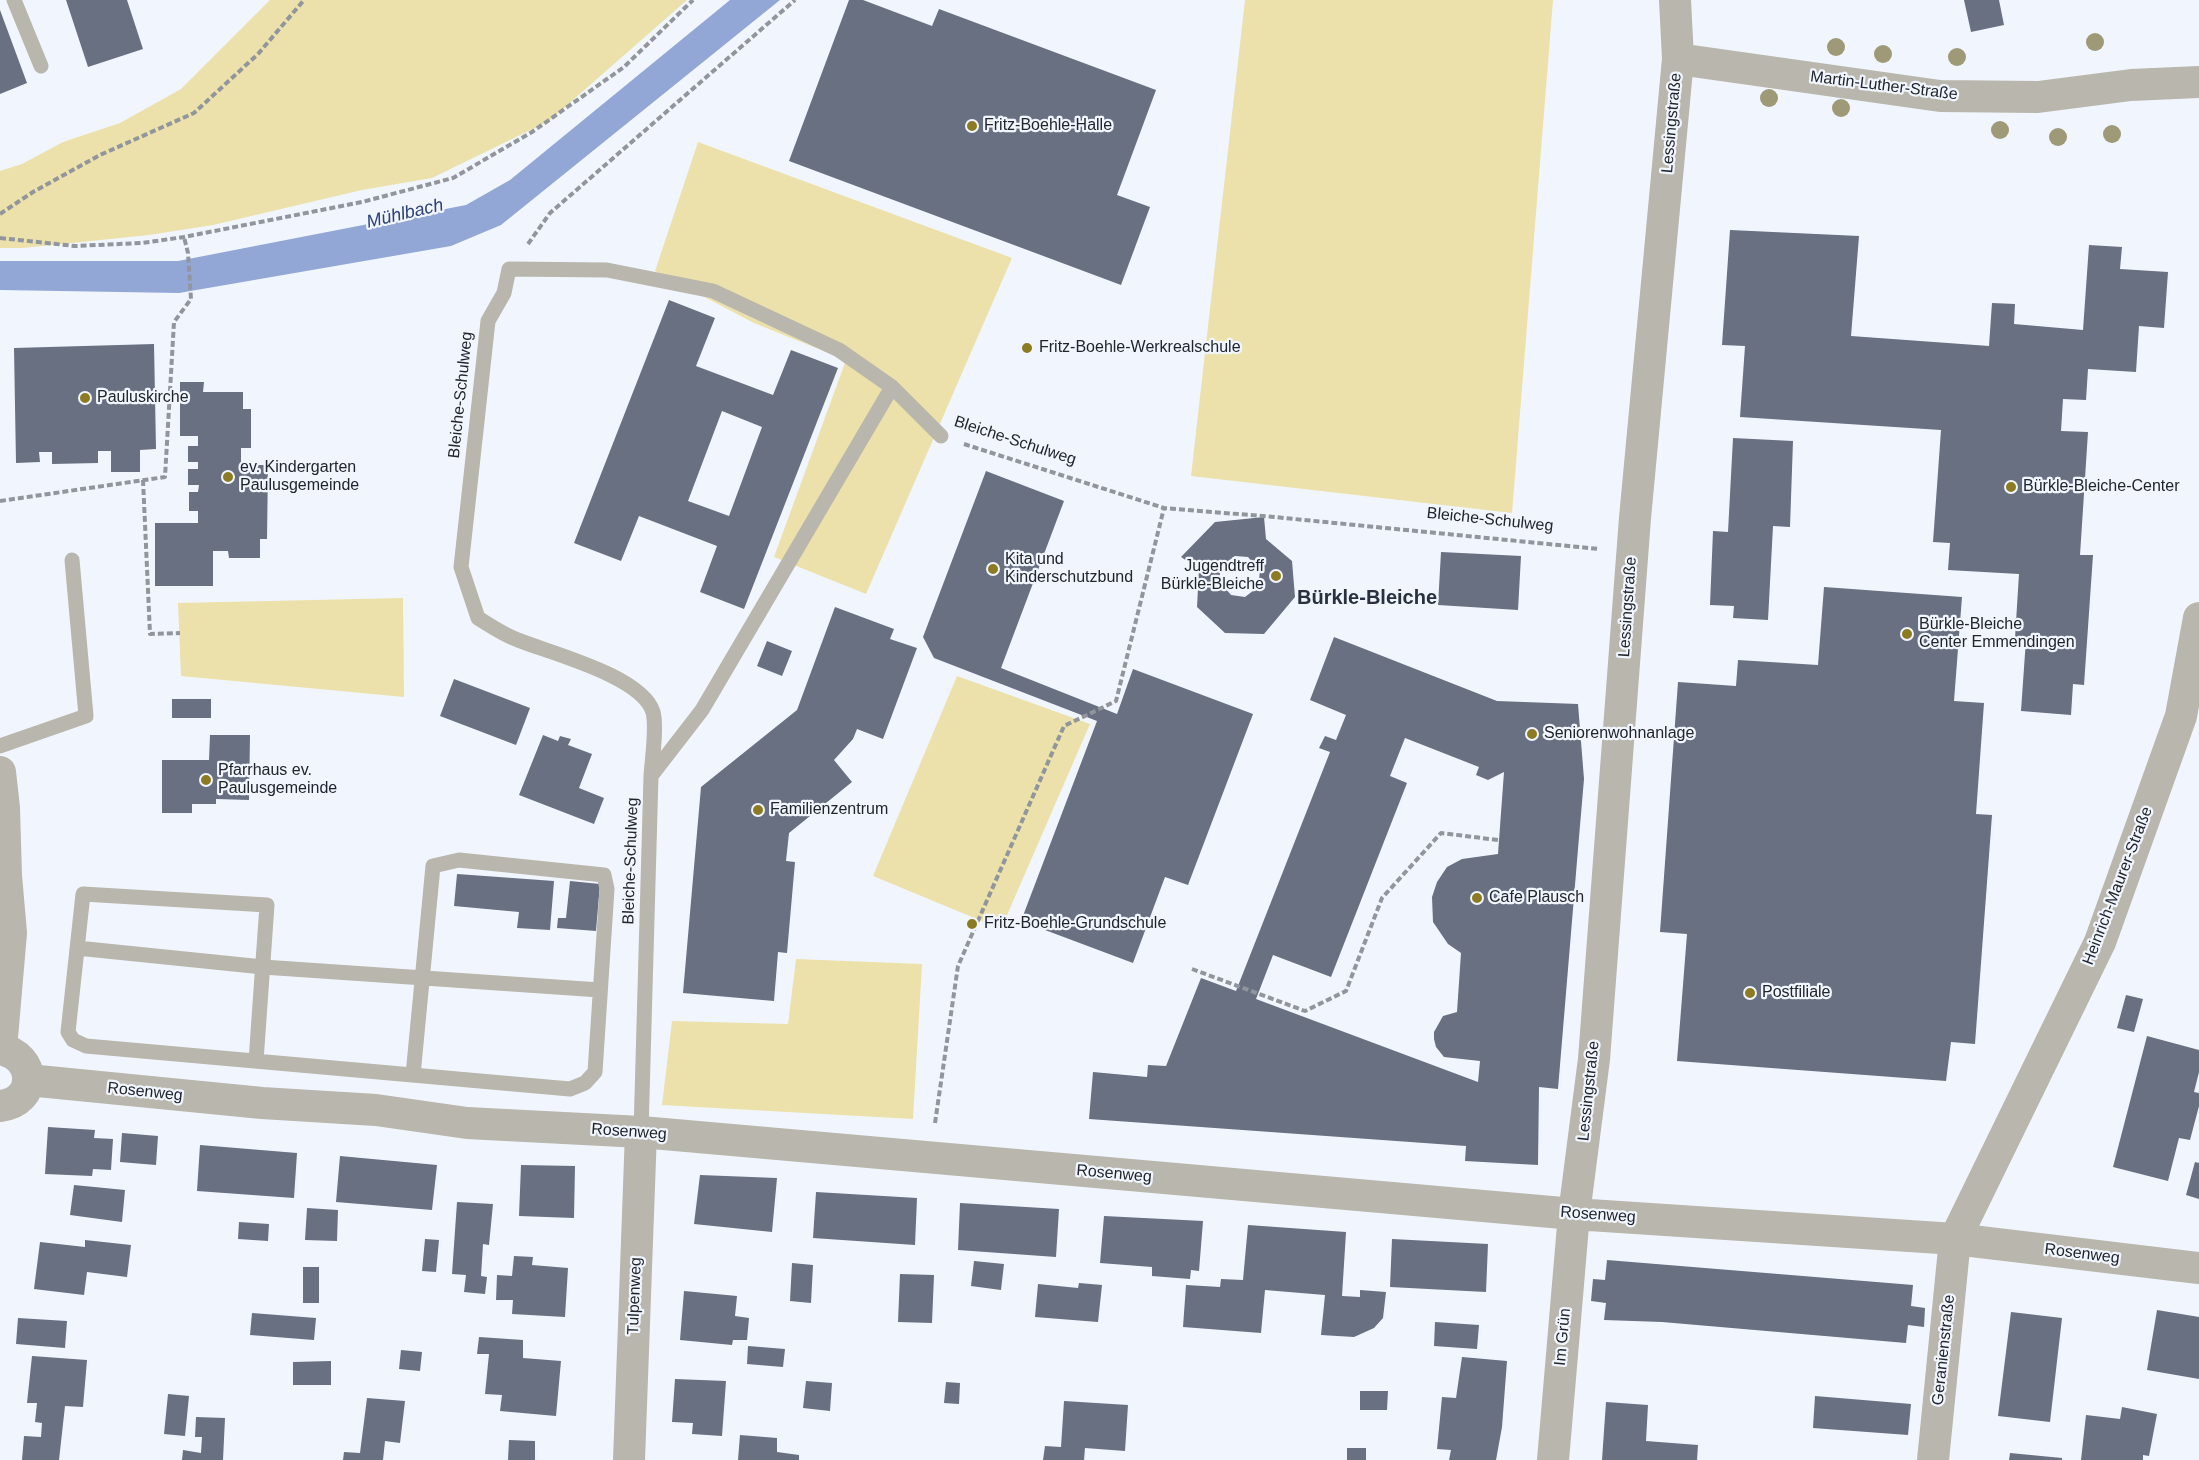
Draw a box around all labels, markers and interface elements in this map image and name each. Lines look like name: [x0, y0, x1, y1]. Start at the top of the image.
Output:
street label: Martin-Luther-Straße: [1809, 67, 1959, 105]
street label: Lessingstraße: [1658, 72, 1686, 174]
place label: Fritz-Boehle-Halle: [984, 116, 1112, 136]
marker: Fritz-Boehle-Halle: [965, 119, 979, 133]
water label: Mühlbach: [365, 195, 445, 233]
street label: Bleiche-Schulweg: [445, 331, 477, 459]
place label: Fritz-Boehle-Werkrealschule: [1039, 338, 1241, 358]
marker: Fritz-Boehle-Werkrealschule: [1020, 341, 1034, 355]
place label: Pauluskirche: [97, 388, 189, 408]
marker: Pauluskirche: [78, 391, 92, 405]
street label: Bleiche-Schulweg: [952, 412, 1078, 470]
place label: ev. Kindergarten Paulusgemeinde: [240, 458, 359, 496]
marker: ev. Kindergarten Paulusgemeinde: [221, 470, 235, 484]
place label: Bürkle-Bleiche-Center: [2023, 477, 2180, 497]
marker: Bürkle-Bleiche-Center: [2004, 480, 2018, 494]
street label: Bleiche-Schulweg: [1426, 504, 1554, 536]
place label: Kita und Kinderschutzbund: [1005, 550, 1133, 588]
street label: Lessingstraße: [1615, 556, 1641, 658]
place label: Jugendtreff Bürkle-Bleiche: [1161, 557, 1264, 595]
marker: Kita und Kinderschutzbund: [986, 562, 1000, 576]
marker: Jugendtreff Bürkle-Bleiche: [1269, 569, 1283, 583]
district label: Bürkle-Bleiche: [1297, 586, 1437, 610]
place label: Bürkle-Bleiche Center Emmendingen: [1919, 615, 2075, 653]
marker: Bürkle-Bleiche Center Emmendingen: [1900, 627, 1914, 641]
place label: Seniorenwohnanlage: [1544, 724, 1694, 744]
marker: Seniorenwohnanlage: [1525, 727, 1539, 741]
place label: Pfarrhaus ev. Paulusgemeinde: [218, 761, 337, 799]
marker: Pfarrhaus ev. Paulusgemeinde: [199, 773, 213, 787]
street label: Bleiche-Schulweg: [619, 797, 643, 925]
place label: Familienzentrum: [770, 800, 888, 820]
marker: Familienzentrum: [751, 803, 765, 817]
street label: Heinrich-Maurer-Straße: [2079, 804, 2157, 968]
place label: Cafe Plausch: [1489, 888, 1584, 908]
marker: Cafe Plausch: [1470, 891, 1484, 905]
place label: Fritz-Boehle-Grundschule: [984, 914, 1166, 934]
marker: Fritz-Boehle-Grundschule: [965, 917, 979, 931]
place label: Postfiliale: [1762, 983, 1830, 1003]
marker: Postfiliale: [1743, 986, 1757, 1000]
street label: Lessingstraße: [1574, 1040, 1604, 1142]
street label: Rosenweg: [106, 1079, 184, 1105]
street label: Rosenweg: [591, 1120, 667, 1144]
street label: Rosenweg: [1076, 1161, 1152, 1187]
street label: Rosenweg: [1560, 1203, 1636, 1227]
street label: Rosenweg: [2043, 1240, 2121, 1268]
street label: Tulpenweg: [624, 1257, 646, 1335]
street label: Geranienstraße: [1929, 1294, 1959, 1406]
street label: Im Grün: [1551, 1307, 1575, 1367]

